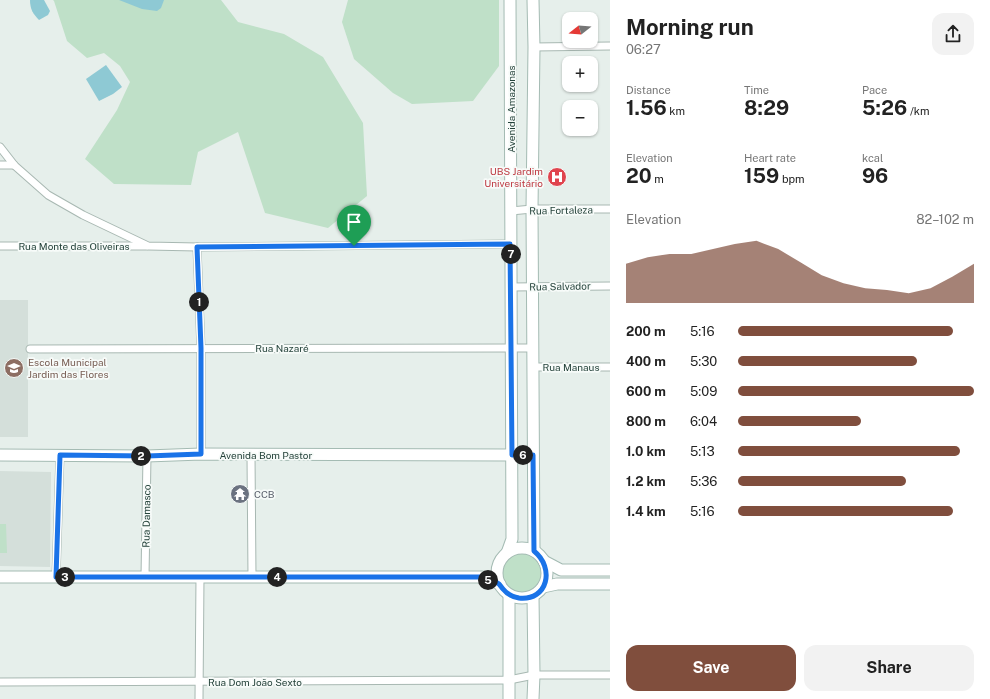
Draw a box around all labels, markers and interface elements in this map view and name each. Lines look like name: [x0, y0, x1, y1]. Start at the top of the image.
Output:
north arrow: [562, 12, 598, 48]
map controls: [562, 12, 598, 136]
button: share: [932, 13, 974, 55]
text: Morning run: [626, 14, 754, 40]
text: 06:27: [626, 42, 661, 57]
button: +: [562, 56, 598, 92]
street label: Avenida Amazonas: [505, 65, 517, 153]
text: Distance: [626, 84, 671, 96]
text: Time: [744, 84, 769, 96]
text: Pace: [862, 84, 887, 96]
text: 1.56: [626, 96, 667, 120]
text: 8:29: [744, 96, 789, 120]
text: 5:26: [862, 96, 907, 120]
button: −: [562, 100, 598, 136]
text: km: [667, 105, 685, 117]
text: /km: [907, 105, 929, 117]
text: Elevation: [626, 152, 673, 164]
text: Heart rate: [744, 152, 796, 164]
text: kcal: [862, 152, 883, 164]
text: 20: [626, 164, 652, 188]
text: 159: [744, 164, 779, 188]
text: 96: [862, 164, 888, 188]
place label: UBS Jardim Universitário: [484, 165, 543, 189]
hospital icon: UBS Jardim Universitário: [546, 166, 568, 188]
text: m: [652, 173, 664, 185]
text: bpm: [779, 173, 805, 185]
street label: Rua Fortaleza: [529, 203, 593, 217]
pin: [337, 205, 371, 246]
icon: arrive: [343, 211, 365, 233]
text: Elevation: [626, 212, 681, 227]
text: 82–102 m: [916, 212, 974, 227]
street label: Rua Monte das Oliveiras: [18, 240, 130, 252]
pin: 7: [501, 244, 521, 264]
text: 7: [508, 248, 514, 260]
street label: Rua Salvador: [529, 279, 591, 293]
pin: 1: [189, 292, 209, 312]
text: 1: [197, 296, 201, 308]
text: 200 m: [626, 324, 666, 339]
text: 5:16: [690, 324, 715, 339]
street label: Rua Nazaré: [255, 342, 309, 354]
text: 400 m: [626, 354, 666, 369]
text: 5:30: [690, 354, 717, 369]
place label: Escola Municipal Jardim das Flores: [28, 356, 109, 380]
school or university icon: Escola Municipal Jardim das Flores: [3, 357, 25, 379]
street label: Rua Manaus: [543, 361, 599, 373]
text: 600 m: [626, 384, 666, 399]
text: 5:09: [690, 384, 717, 399]
text: 800 m: [626, 414, 666, 429]
text: 6:04: [690, 414, 717, 429]
text: 1.0 km: [626, 444, 666, 459]
text: 5:13: [690, 444, 715, 459]
pin: 6: [513, 445, 533, 465]
pin: 2: [131, 446, 151, 466]
street label: Avenida Bom Pastor: [220, 449, 312, 461]
text: 6: [519, 449, 527, 461]
text: 2: [138, 450, 145, 462]
text: 1.2 km: [626, 474, 666, 489]
text: 5:36: [690, 474, 717, 489]
temple icon: CCB: [229, 483, 251, 505]
street label: Rua Damasco: [139, 484, 153, 548]
place label: CCB: [254, 488, 275, 500]
text: 1.4 km: [626, 504, 666, 519]
text: 5:16: [690, 504, 715, 519]
pin: 3: [55, 567, 75, 587]
pin: 4: [267, 567, 287, 587]
pin: 5: [478, 570, 498, 590]
text: 3: [61, 571, 69, 583]
text: 4: [273, 571, 281, 583]
text: 5: [484, 574, 492, 586]
button: Save: [626, 645, 796, 691]
button: Share: [804, 645, 974, 691]
street label: Rua Dom João Sexto: [208, 676, 302, 688]

